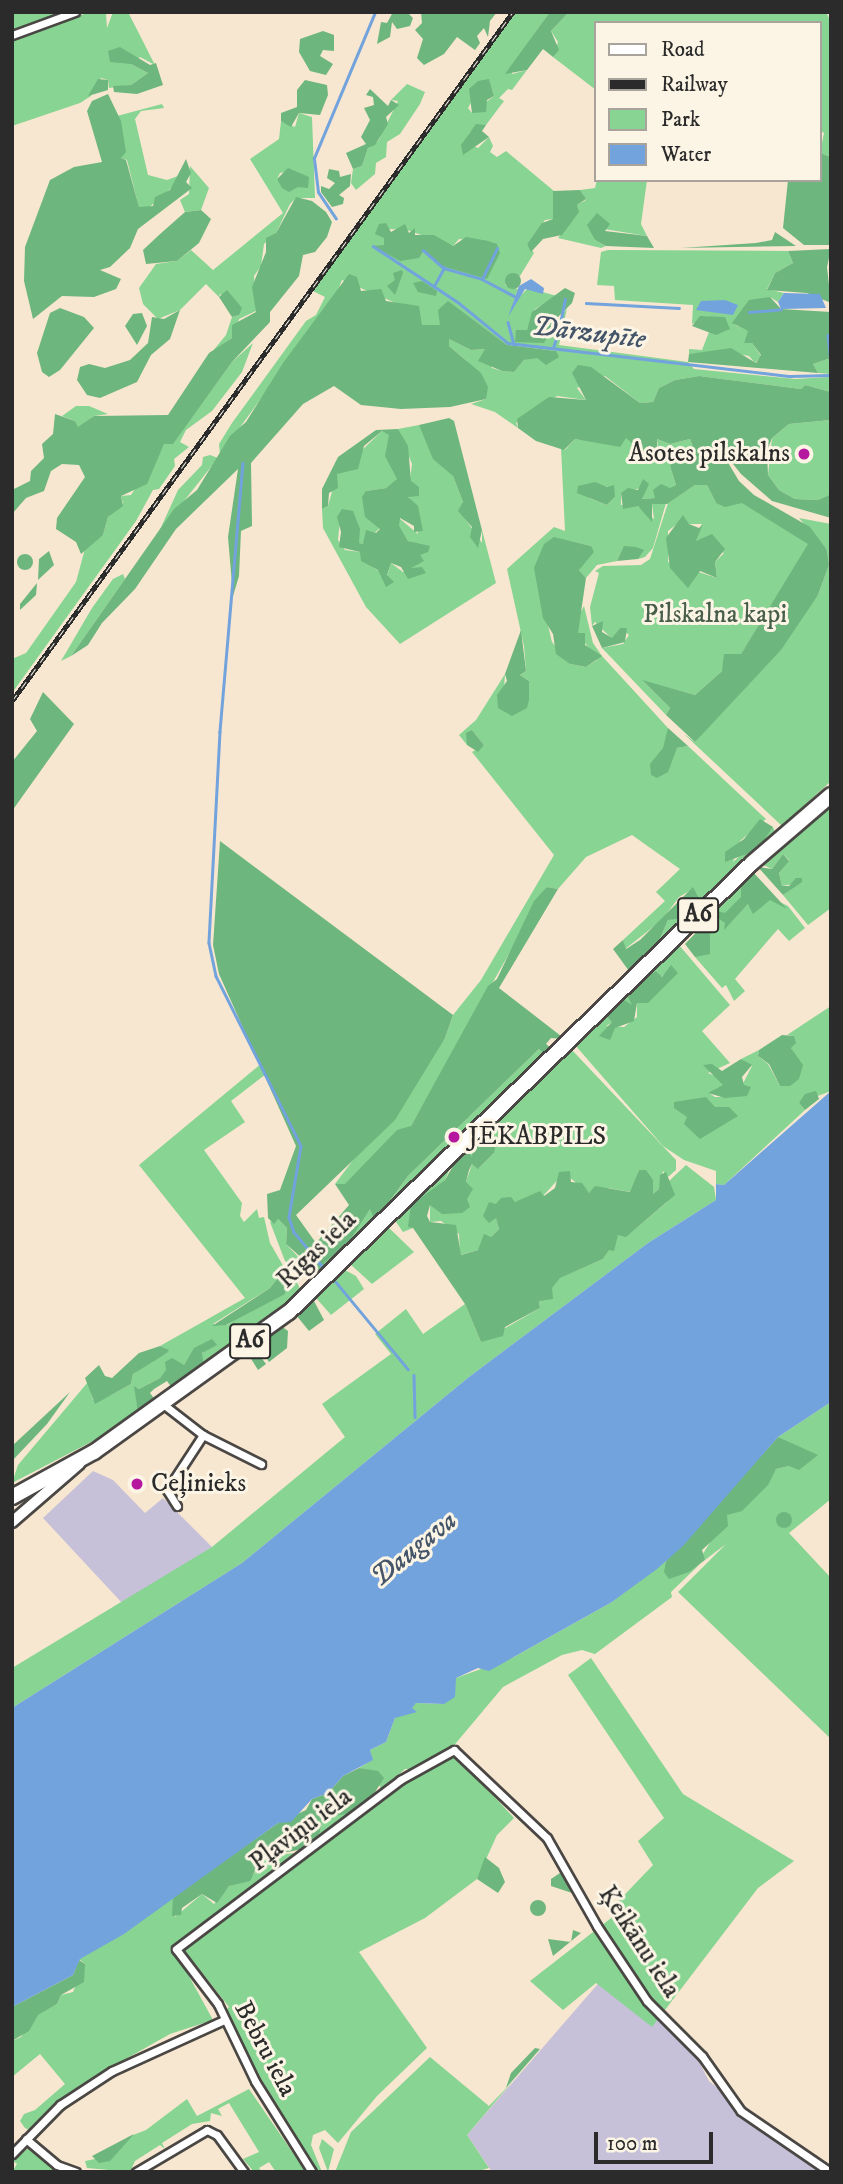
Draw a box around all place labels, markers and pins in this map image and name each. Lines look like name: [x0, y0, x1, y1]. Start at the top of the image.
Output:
place label: Asotes pilskalns: [629, 438, 790, 470]
marker: Asotes pilskalns: [796, 446, 812, 462]
place label: JĒKABPILS: [468, 1121, 606, 1153]
marker: JĒKABPILS: [446, 1129, 462, 1145]
place label: Ceļinieks: [151, 1468, 246, 1500]
marker: Ceļinieks: [129, 1476, 145, 1492]

